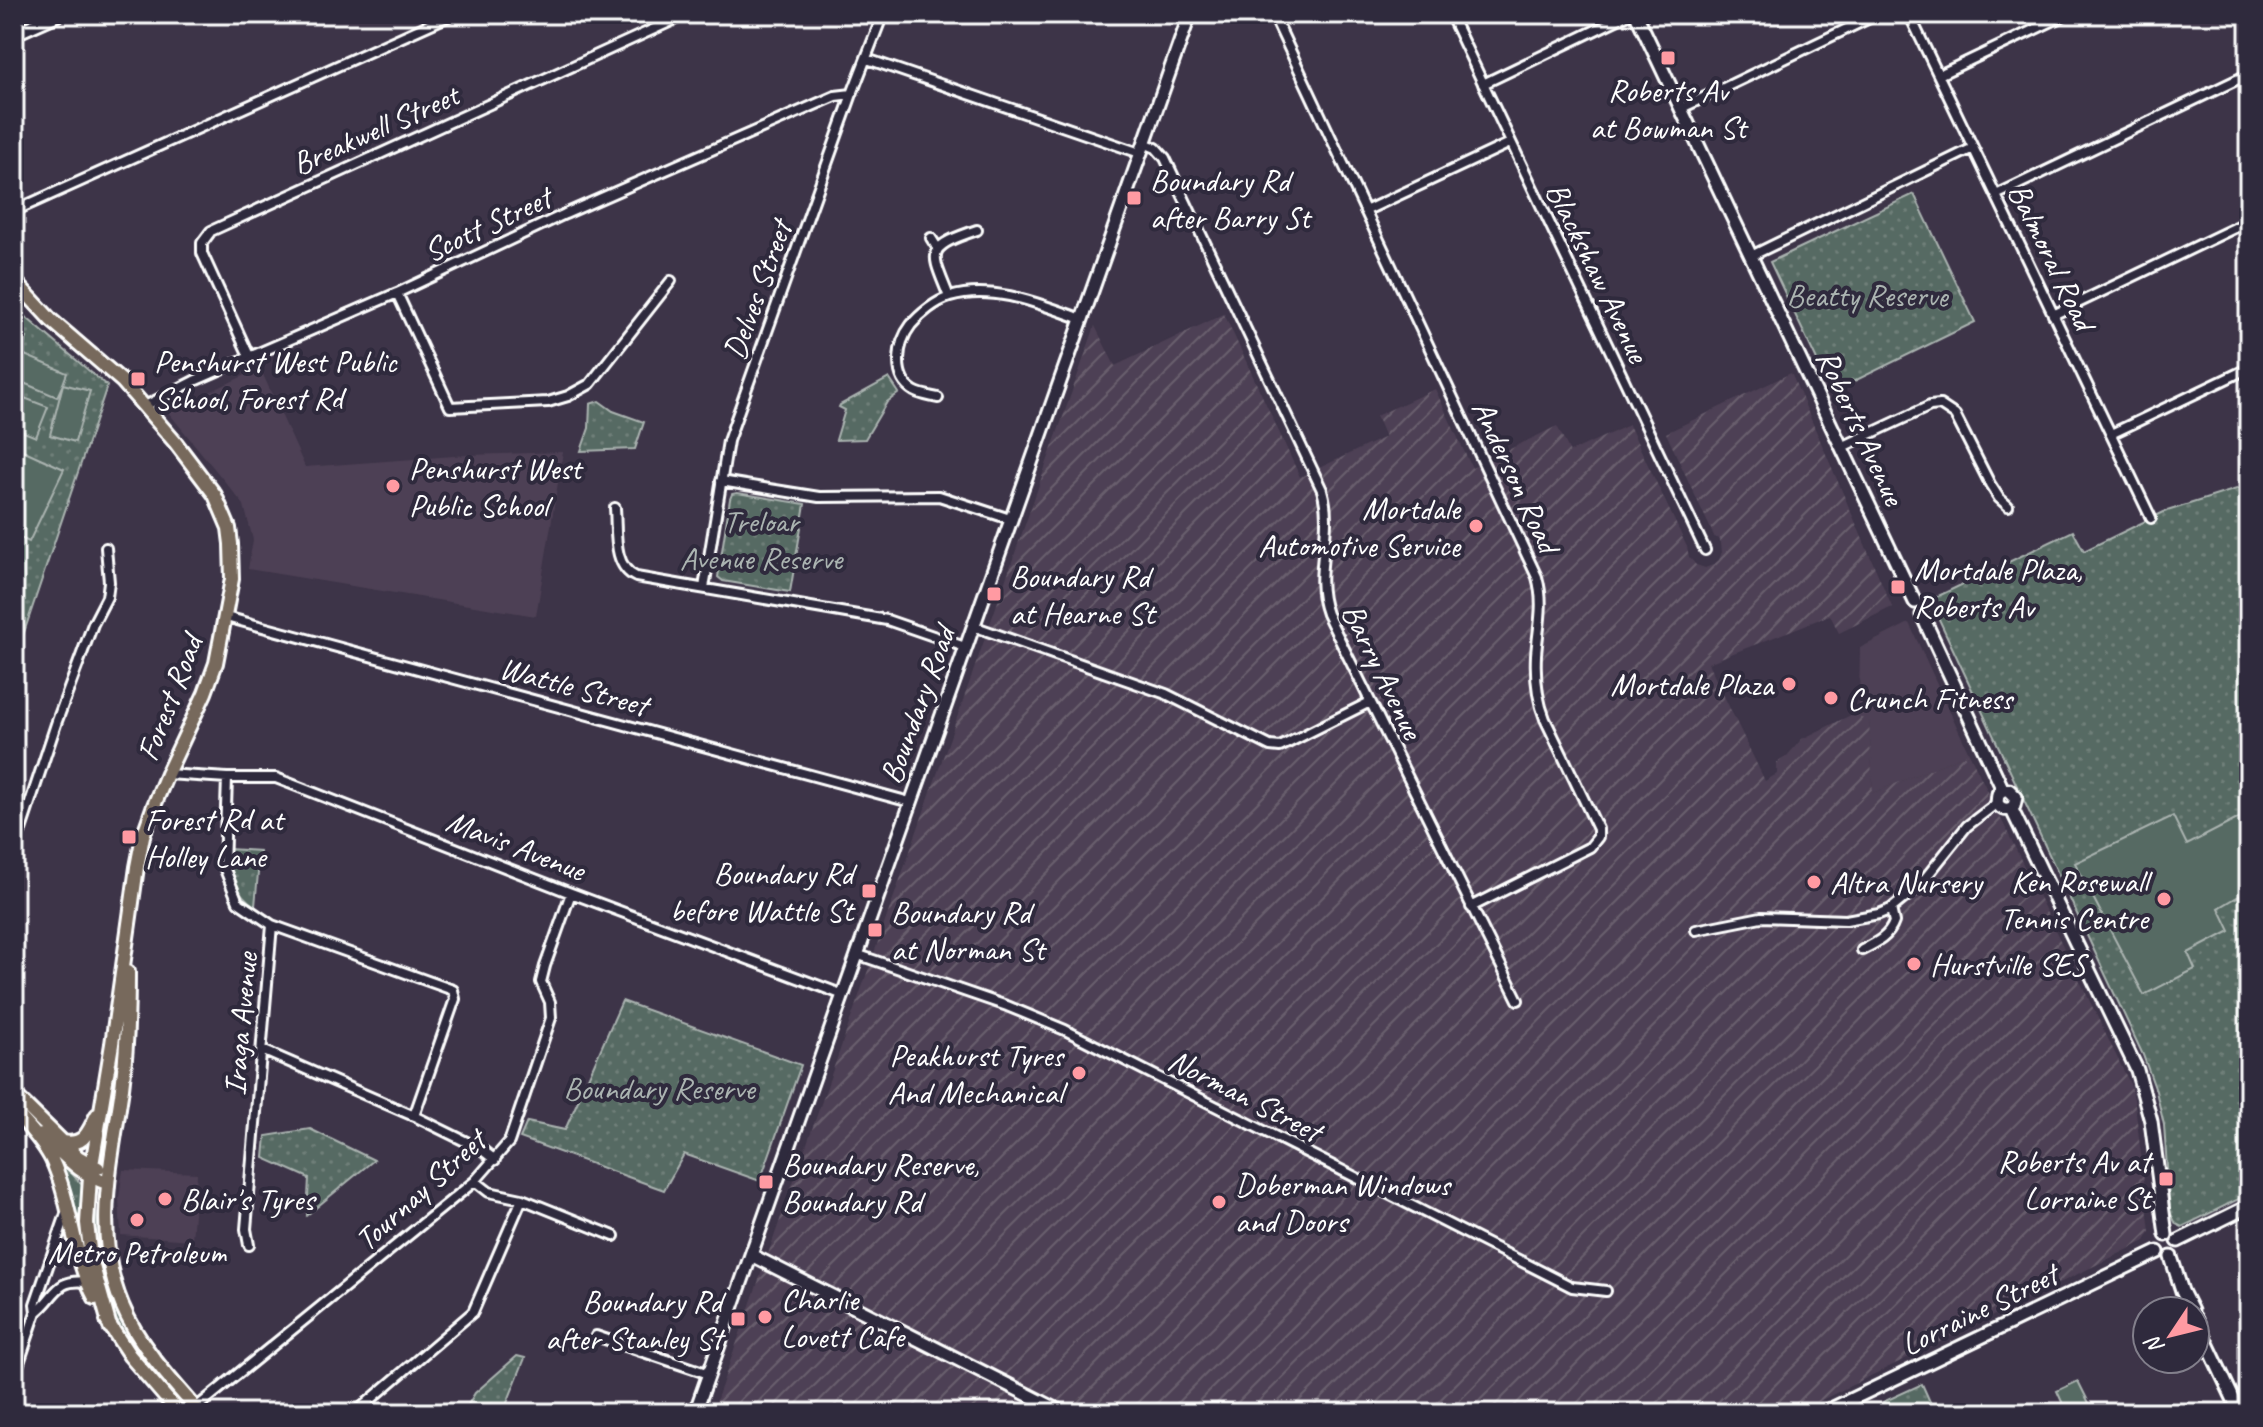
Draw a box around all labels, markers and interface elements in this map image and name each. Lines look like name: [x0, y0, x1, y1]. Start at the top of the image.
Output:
marker: Roberts Av at Bowman St: [1659, 49, 1677, 67]
place label: Roberts Av at Bowman St: [1590, 70, 1749, 148]
street label: Breakwell Street: [286, 73, 468, 184]
place label: Boundary Rd after Barry St: [1150, 160, 1313, 238]
street label: Scott Street: [417, 175, 561, 272]
street label: Blackshaw Avenue: [1536, 175, 1660, 371]
street label: Balmoral Road: [1998, 176, 2107, 341]
marker: Boundary Rd after Barry St: [1125, 189, 1143, 207]
street label: Delves Street: [714, 211, 803, 365]
park label: Beatty Reserve: [1787, 275, 1950, 316]
place label: Penshurst West Public School, Forest Rd: [154, 341, 398, 419]
street label: Roberts Avenue: [1807, 343, 1915, 514]
marker: Penshurst West Public School, Forest Rd: [129, 370, 147, 388]
street label: Anderson Road: [1462, 393, 1571, 563]
place label: Penshurst West Public School: [409, 448, 584, 526]
marker: Penshurst West Public School: [384, 477, 402, 495]
place label: Mortdale Automotive Service: [1258, 488, 1463, 566]
park label: Treloar Avenue Reserve: [680, 501, 845, 579]
marker: Mortdale Automotive Service: [1467, 517, 1485, 535]
place label: Mortdale Plaza, Roberts Av: [1914, 549, 2083, 627]
place label: Boundary Rd at Hearne St: [1010, 556, 1158, 634]
marker: Mortdale Plaza, Roberts Av: [1889, 578, 1907, 596]
marker: Boundary Rd at Hearne St: [985, 585, 1003, 603]
street label: Barry Avenue: [1332, 597, 1434, 748]
street label: Boundary Road: [870, 616, 967, 789]
street label: Forest Road: [127, 626, 214, 767]
street label: Wattle Street: [495, 647, 657, 727]
place label: Mortdale Plaza: [1610, 664, 1775, 705]
marker: Mortdale Plaza: [1780, 675, 1798, 693]
place label: Crunch Fitness: [1847, 678, 2014, 719]
marker: Crunch Fitness: [1822, 689, 1840, 707]
place label: Forest Rd at Holley Lane: [145, 799, 287, 877]
street label: Mavis Avenue: [441, 800, 593, 892]
marker: Forest Rd at Holley Lane: [120, 828, 138, 846]
place label: Boundary Rd before Wattle St: [670, 853, 858, 931]
place label: Ken Rosewall Tennis Centre: [2000, 861, 2154, 939]
place label: Altra Nursery: [1830, 862, 1985, 903]
marker: Altra Nursery: [1805, 873, 1823, 891]
marker: Boundary Rd before Wattle St: [860, 882, 878, 900]
marker: Ken Rosewall Tennis Centre: [2155, 890, 2173, 908]
place label: Boundary Rd at Norman St: [891, 892, 1048, 970]
marker: Boundary Rd at Norman St: [866, 921, 884, 939]
place label: Hurstville SES: [1930, 944, 2090, 985]
street label: Iraga Avenue: [214, 948, 267, 1097]
marker: Hurstville SES: [1905, 955, 1923, 973]
place label: Peakhurst Tyres And Mechanical: [888, 1035, 1069, 1113]
street label: Norman Street: [1161, 1039, 1332, 1153]
marker: Peakhurst Tyres And Mechanical: [1070, 1064, 1088, 1082]
park label: Boundary Reserve: [563, 1068, 757, 1109]
street label: Tournay Street: [346, 1118, 498, 1260]
place label: Roberts Av at Lorraine St: [1998, 1141, 2154, 1219]
place label: Boundary Reserve, Boundary Rd: [782, 1144, 979, 1222]
place label: Doberman Windows and Doors: [1235, 1164, 1452, 1242]
marker: Roberts Av at Lorraine St: [2157, 1170, 2175, 1188]
marker: Boundary Reserve, Boundary Rd: [757, 1173, 775, 1191]
place label: Blair's Tyres: [181, 1179, 317, 1220]
marker: Blair's Tyres: [156, 1190, 174, 1208]
marker: Doberman Windows and Doors: [1210, 1193, 1228, 1211]
marker: Metro Petroleum: [128, 1211, 146, 1229]
place label: Metro Petroleum: [48, 1232, 227, 1273]
street label: Lorraine Street: [1894, 1252, 2068, 1365]
place label: Charlie Lovett Cafe: [781, 1279, 907, 1357]
place label: Boundary Rd after Stanley St: [545, 1281, 727, 1359]
north arrow: [2131, 1295, 2211, 1375]
marker: Charlie Lovett Cafe: [756, 1308, 774, 1326]
marker: Boundary Rd after Stanley St: [729, 1310, 747, 1328]
text: N: [2138, 1330, 2171, 1360]

